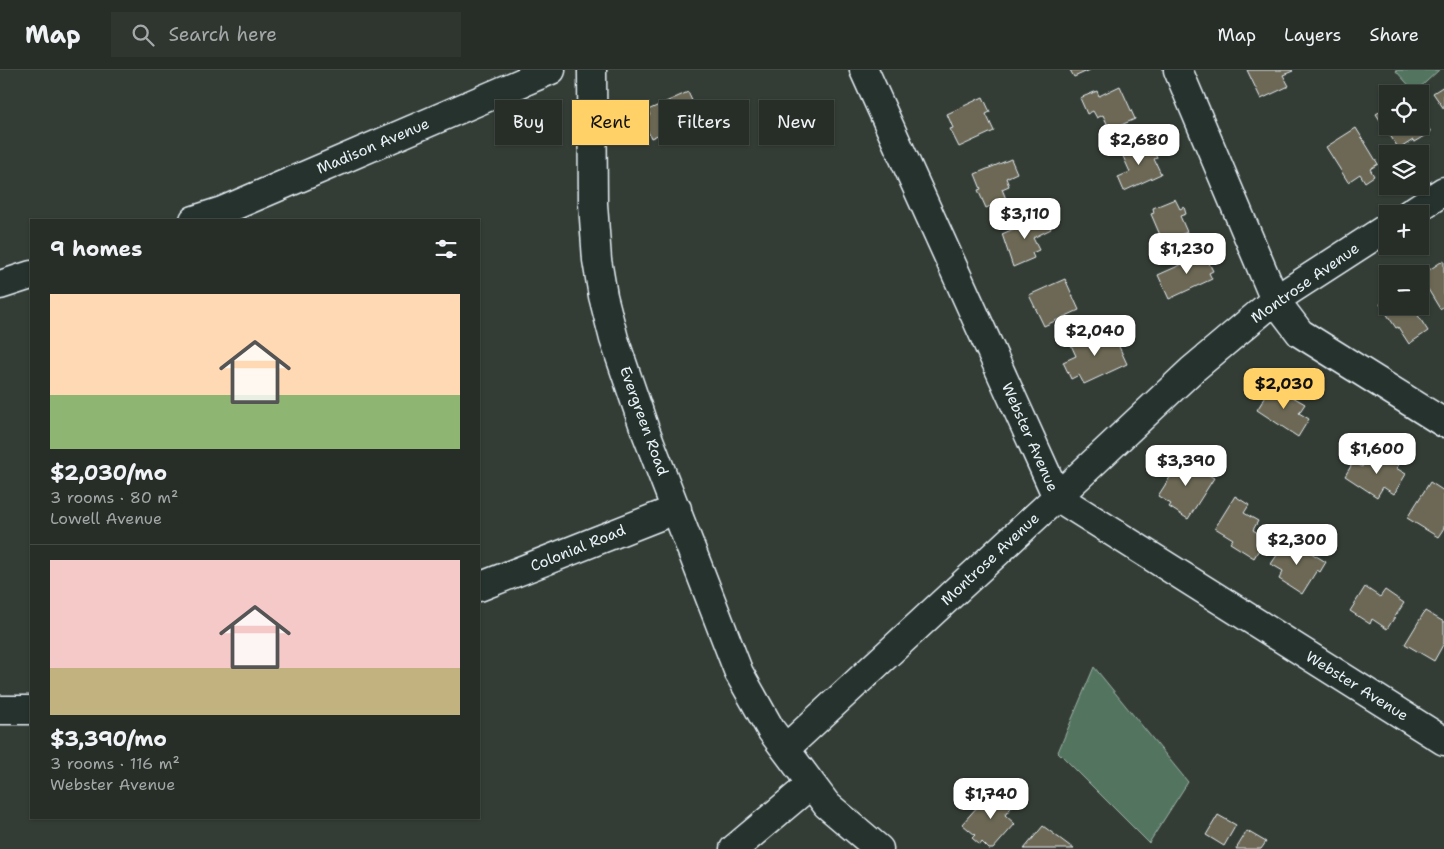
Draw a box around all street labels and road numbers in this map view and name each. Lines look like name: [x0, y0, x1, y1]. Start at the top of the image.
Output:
street label: Madison Avenue: [314, 113, 432, 179]
street label: Montrose Avenue: [1247, 238, 1363, 328]
street label: Evergreen Road: [615, 364, 673, 479]
street label: Webster Avenue: [997, 379, 1063, 495]
street label: Montrose Avenue: [936, 508, 1044, 610]
street label: Colonial Road: [527, 520, 629, 576]
street label: Webster Avenue: [1302, 646, 1412, 726]

